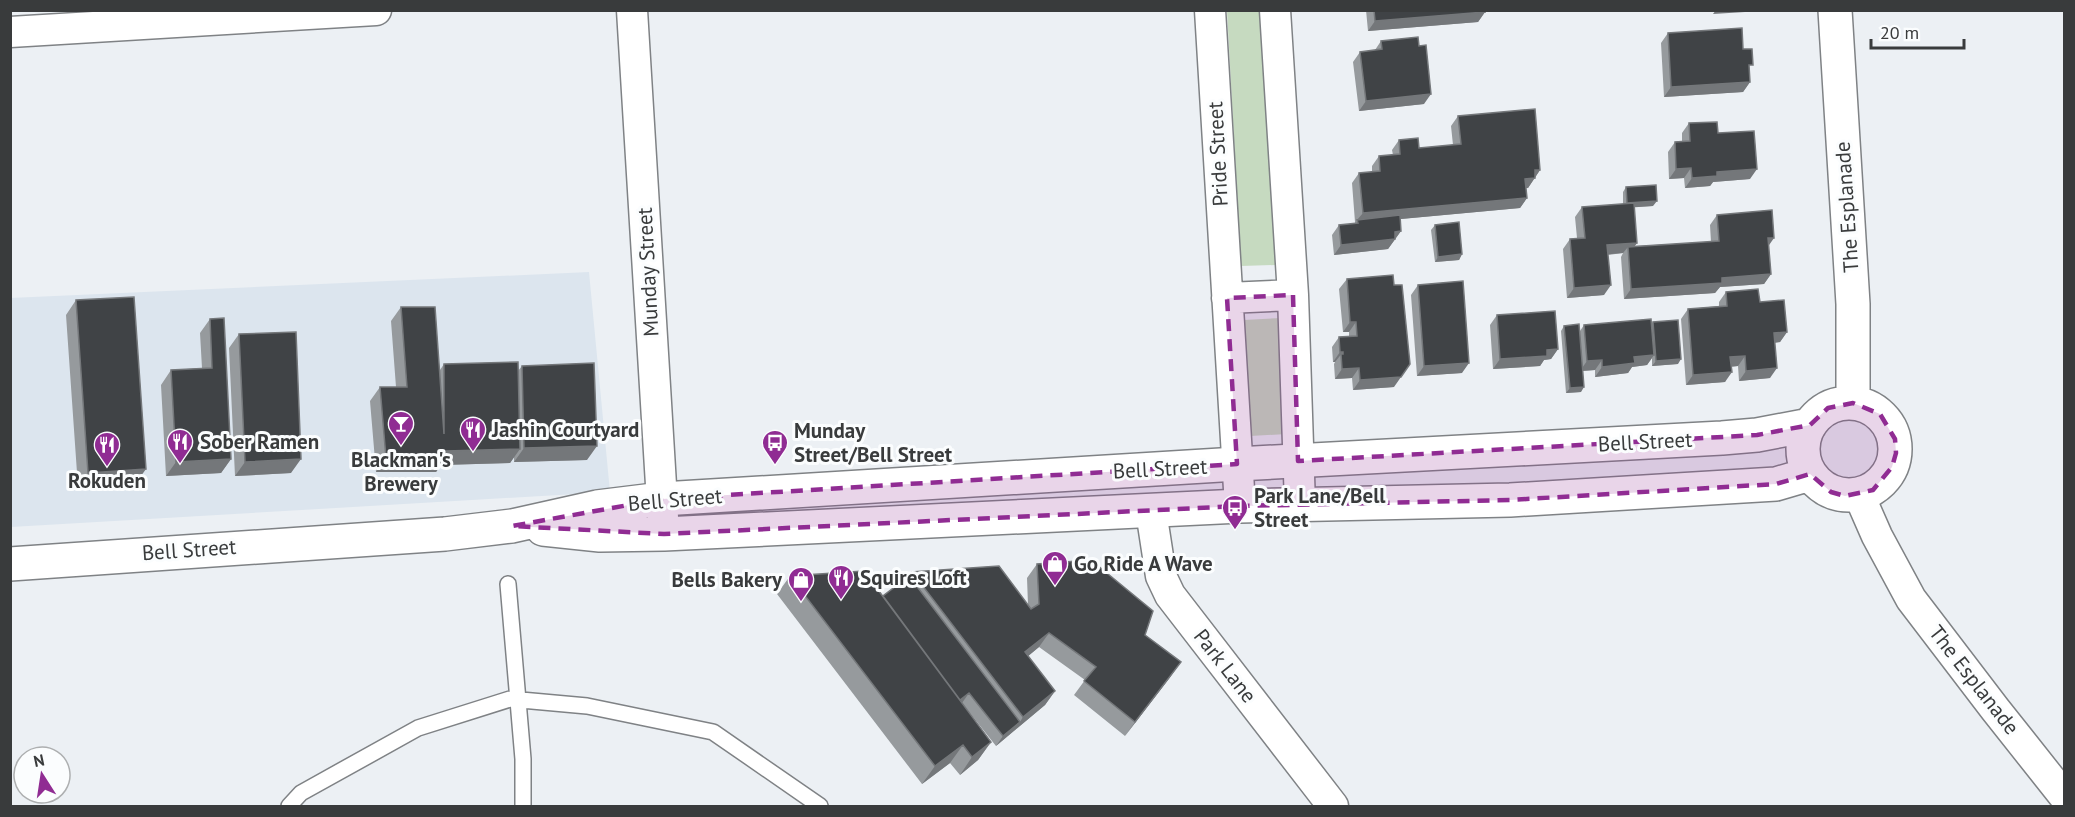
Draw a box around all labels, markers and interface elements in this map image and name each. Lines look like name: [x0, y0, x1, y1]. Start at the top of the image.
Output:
scale bar: [1871, 12, 1964, 50]
text: 20 m: [1880, 21, 1919, 44]
street label: Pride Street: [1201, 101, 1234, 207]
street label: The Esplanade: [1828, 141, 1865, 273]
street label: Munday Street: [631, 207, 664, 337]
bar icon: Blackman's Brewery: [386, 409, 416, 447]
restaurant icon: Jashin Courtyard: [458, 415, 488, 453]
place label: Jashin Courtyard: [491, 416, 639, 443]
place label: Munday Street/Bell Street: [794, 417, 953, 468]
street label: Bell Street: [1597, 426, 1693, 457]
restaurant icon: Sober Ramen: [165, 427, 195, 465]
place label: Sober Ramen: [200, 428, 319, 455]
bus stop icon: Munday Street/Bell Street: [760, 428, 790, 466]
restaurant icon: Rokuden: [92, 430, 122, 468]
place label: Blackman's Brewery: [351, 446, 451, 497]
street label: Bell Street: [1112, 453, 1208, 484]
place label: Rokuden: [68, 467, 146, 494]
street label: Bell Street: [627, 482, 723, 517]
place label: Park Lane/Bell Street: [1254, 482, 1386, 533]
bus stop icon: Park Lane/Bell Street: [1220, 493, 1250, 531]
street label: Bell Street: [141, 533, 237, 566]
shop icon: Go Ride A Wave: [1040, 549, 1070, 587]
place label: Go Ride A Wave: [1074, 550, 1213, 577]
restaurant icon: Squires Loft: [826, 563, 856, 601]
place label: Squires Loft: [860, 564, 967, 591]
shop icon: Bells Bakery: [786, 565, 816, 603]
place label: Bells Bakery: [671, 566, 783, 593]
street label: The Esplanade: [1923, 620, 2025, 740]
street label: Park Lane: [1188, 623, 1263, 708]
north arrow: [12, 745, 72, 805]
text: N: [32, 749, 46, 771]

